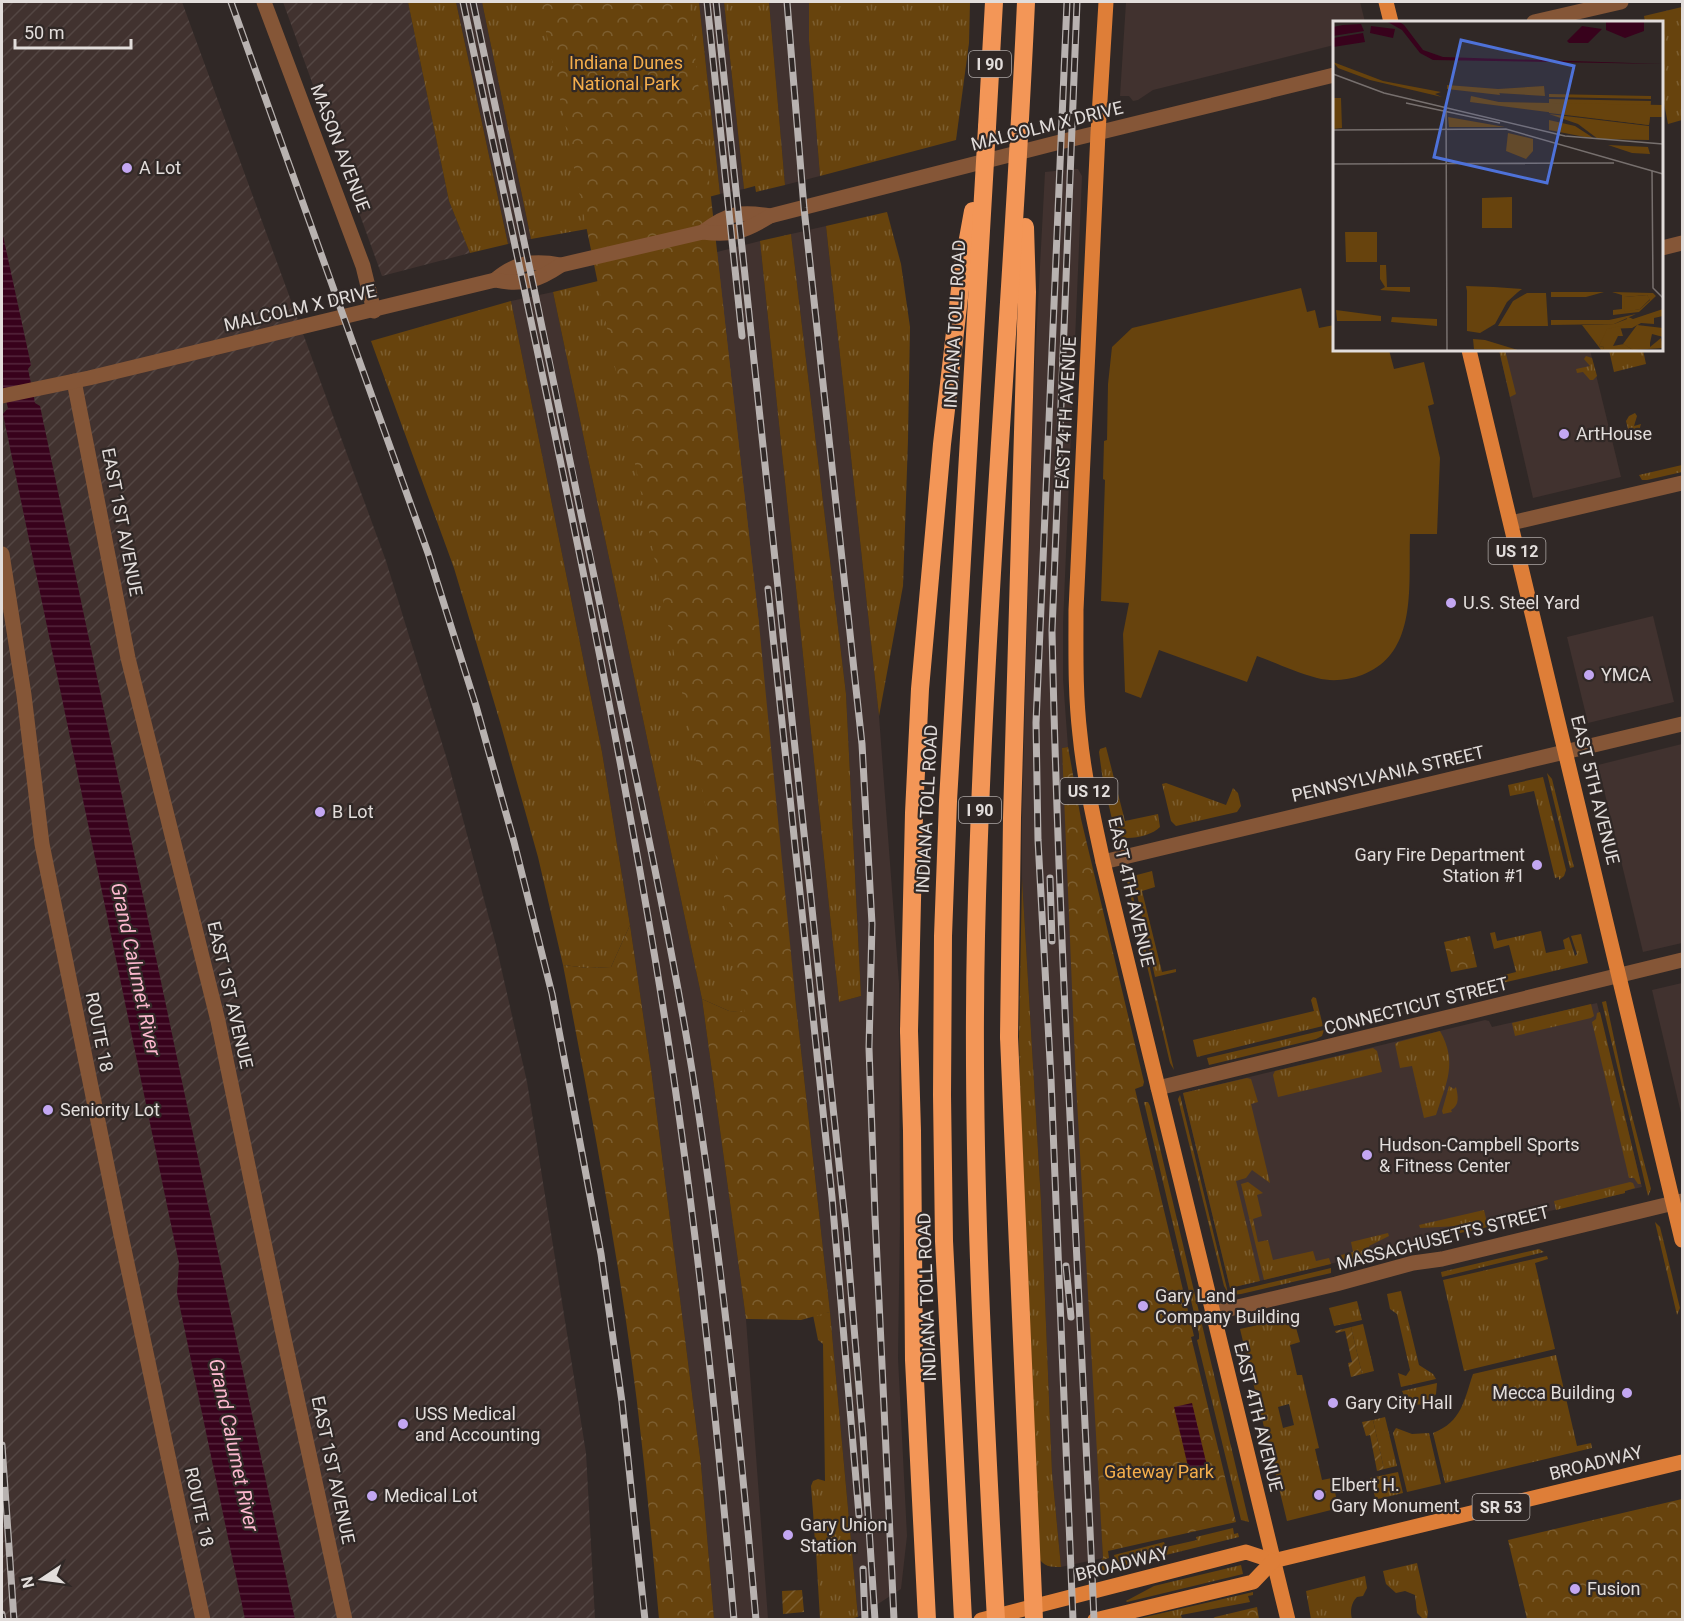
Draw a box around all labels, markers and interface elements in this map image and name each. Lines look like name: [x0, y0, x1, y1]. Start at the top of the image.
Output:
scale bar: [15, 12, 130, 50]
inset map: [1333, 21, 1663, 351]
text: 50 m: [24, 22, 64, 43]
road number: I 90: [969, 51, 1011, 77]
park label: Indiana Dunes National Park: [569, 52, 683, 94]
street label: MASON AVENUE: [306, 81, 375, 215]
street label: MALCOLM X DRIVE: [969, 96, 1125, 155]
place label: A Lot: [139, 157, 181, 178]
marker: A Lot: [120, 161, 134, 175]
street label: INDIANA TOLL ROAD: [940, 239, 969, 409]
street label: MALCOLM X DRIVE: [222, 280, 378, 335]
street label: EAST 4TH AVENUE: [1051, 336, 1080, 490]
place label: ArtHouse: [1576, 423, 1652, 444]
marker: ArtHouse: [1557, 427, 1571, 441]
street label: EAST 1ST AVENUE: [98, 446, 147, 598]
road number: US 12: [1488, 538, 1546, 564]
place label: U.S. Steel Yard: [1463, 592, 1580, 613]
marker: U.S. Steel Yard: [1444, 596, 1458, 610]
place label: YMCA: [1601, 664, 1651, 685]
marker: YMCA: [1582, 668, 1596, 682]
street label: EAST 5TH AVENUE: [1567, 713, 1624, 867]
street label: INDIANA TOLL ROAD: [912, 724, 941, 894]
street label: PENNSYLVANIA STREET: [1289, 741, 1487, 806]
road number: US 12: [1060, 778, 1118, 804]
road number: I 90: [959, 797, 1001, 823]
place label: B Lot: [332, 801, 374, 822]
marker: B Lot: [313, 805, 327, 819]
street label: EAST 4TH AVENUE: [1104, 815, 1159, 969]
place label: Gary Fire Department Station #1: [1355, 844, 1525, 886]
marker: Gary Fire Department Station #1: [1530, 858, 1544, 872]
water label: Grand Calumet River: [106, 880, 166, 1059]
street label: EAST 1ST AVENUE: [203, 919, 258, 1071]
street label: CONNECTICUT STREET: [1322, 972, 1510, 1039]
street label: ROUTE 18: [81, 990, 118, 1074]
place label: Seniority Lot: [60, 1099, 160, 1120]
marker: Seniority Lot: [41, 1103, 55, 1117]
place label: Hudson-Campbell Sports & Fitness Center: [1379, 1134, 1579, 1176]
marker: Hudson-Campbell Sports & Fitness Center: [1360, 1148, 1374, 1162]
street label: MASSACHUSETTS STREET: [1334, 1201, 1552, 1274]
street label: INDIANA TOLL ROAD: [913, 1212, 940, 1382]
place label: Gary Land Company Building: [1155, 1285, 1300, 1327]
marker: Gary Land Company Building: [1136, 1299, 1150, 1313]
street label: EAST 4TH AVENUE: [1230, 1340, 1287, 1494]
water label: Grand Calumet River: [204, 1356, 264, 1535]
place label: Mecca Building: [1492, 1382, 1615, 1403]
marker: Mecca Building: [1620, 1386, 1634, 1400]
place label: Gary City Hall: [1345, 1392, 1453, 1413]
street label: EAST 1ST AVENUE: [308, 1394, 359, 1546]
marker: Gary City Hall: [1326, 1396, 1340, 1410]
place label: USS Medical and Accounting: [415, 1403, 540, 1445]
marker: USS Medical and Accounting: [396, 1417, 410, 1431]
street label: BROADWAY: [1547, 1441, 1645, 1484]
park label: Gateway Park: [1104, 1461, 1215, 1482]
street label: ROUTE 18: [181, 1465, 218, 1549]
place label: Elbert H. Gary Monument: [1331, 1474, 1459, 1516]
place label: Medical Lot: [384, 1485, 478, 1506]
marker: Elbert H. Gary Monument: [1312, 1488, 1326, 1502]
marker: Medical Lot: [365, 1489, 379, 1503]
road number: SR 53: [1472, 1494, 1530, 1520]
place label: Gary Union Station: [800, 1514, 888, 1556]
marker: Gary Union Station: [781, 1528, 795, 1542]
street label: BROADWAY: [1073, 1542, 1171, 1585]
north arrow: [12, 1549, 72, 1609]
text: N: [17, 1575, 38, 1590]
place label: Fusion: [1587, 1578, 1641, 1599]
marker: Fusion: [1568, 1582, 1582, 1596]

